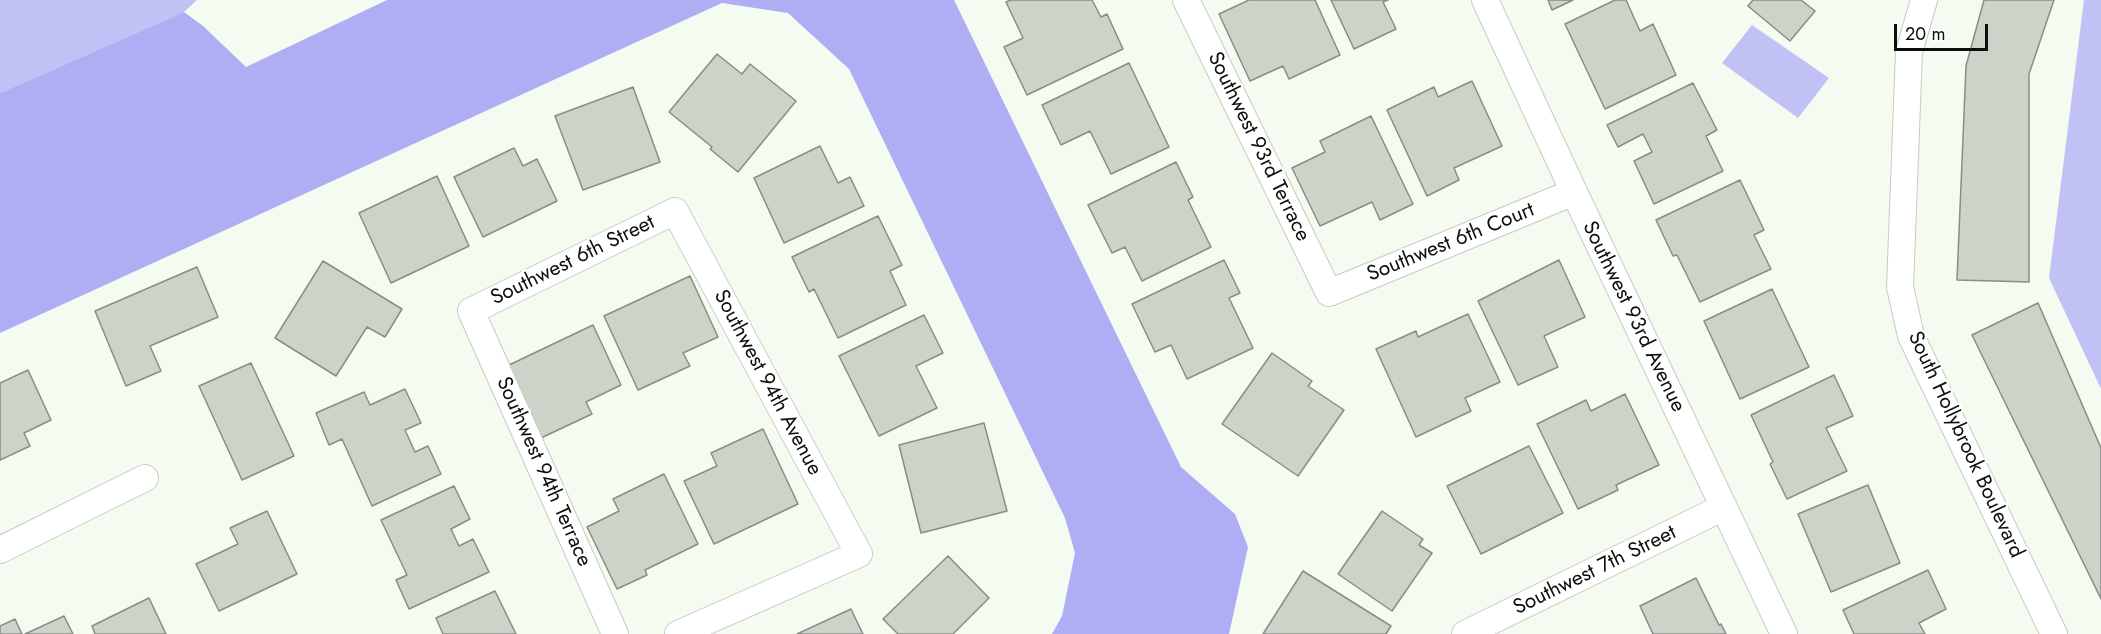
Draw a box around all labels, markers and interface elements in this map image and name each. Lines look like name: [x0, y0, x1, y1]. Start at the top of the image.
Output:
scale bar: [1897, 12, 1992, 50]
text: 20 m: [1905, 21, 1945, 47]
street label: Southwest 93rd Terrace: [1201, 48, 1315, 246]
street label: Southwest 6th Court: [1364, 198, 1538, 288]
street label: Southwest 6th Street: [487, 210, 659, 312]
street label: Southwest 93rd Avenue: [1576, 218, 1690, 416]
street label: Southwest 94th Avenue: [707, 286, 827, 480]
street label: South Hollybrook Boulevard: [1901, 328, 2029, 562]
street label: Southwest 94th Terrace: [490, 373, 596, 571]
street label: Southwest 7th Street: [1509, 521, 1681, 621]

